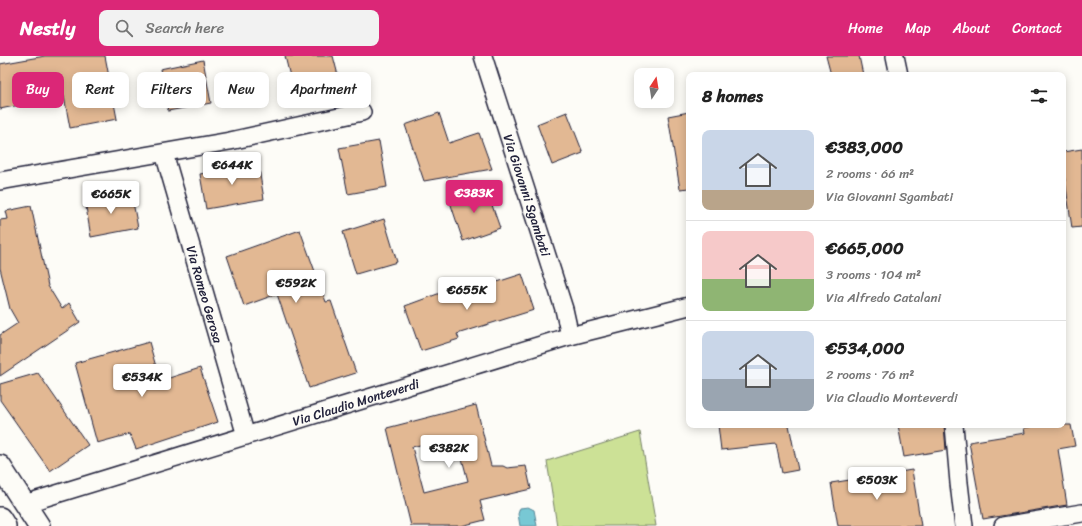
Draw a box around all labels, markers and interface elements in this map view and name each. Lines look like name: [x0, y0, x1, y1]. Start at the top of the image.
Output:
search box: [99, 10, 379, 46]
text: Nestly: [20, 12, 75, 45]
text: Search here: [145, 15, 224, 41]
text: Home: [848, 16, 883, 41]
text: Map: [905, 16, 931, 41]
text: About: [953, 16, 990, 41]
text: Contact: [1012, 16, 1062, 41]
icon: search: [113, 17, 135, 39]
north arrow: [634, 68, 674, 108]
map controls: [634, 68, 674, 108]
chip: Buy: [12, 72, 64, 108]
chip: Rent: [72, 72, 129, 108]
chip: Filters: [137, 72, 206, 108]
chip: New: [214, 72, 269, 108]
chip: Apartment: [277, 72, 371, 108]
text: 8 homes: [702, 81, 763, 111]
icon: filters: [1028, 85, 1050, 107]
street label: Via Giovanni Sgambati: [497, 131, 558, 260]
text: €383,000: [826, 132, 903, 162]
icon: home: [734, 146, 782, 194]
pin: €644K: [204, 152, 260, 186]
text: €644K: [212, 153, 252, 176]
text: 2 rooms · 66 m²: [826, 162, 914, 185]
pin: €383K: [446, 180, 502, 214]
pin: €665K: [83, 181, 139, 215]
text: €383K: [455, 181, 493, 204]
text: €665K: [91, 182, 131, 205]
text: Via Giovanni Sgambati: [826, 185, 953, 208]
text: €665,000: [826, 233, 904, 263]
street label: Via Romeo Gerosa: [180, 243, 230, 346]
icon: home: [734, 247, 782, 295]
text: 3 rooms · 104 m²: [826, 263, 921, 286]
pin: €592K: [268, 270, 324, 304]
text: €592K: [276, 271, 316, 294]
pin: €655K: [439, 277, 495, 311]
text: €655K: [447, 278, 487, 301]
text: Via Alfredo Catalani: [826, 286, 941, 309]
text: €534,000: [826, 333, 904, 363]
icon: home: [734, 347, 782, 395]
text: 2 rooms · 76 m²: [826, 363, 914, 386]
pin: €534K: [114, 364, 170, 398]
text: €534K: [122, 365, 162, 388]
street label: Via Claudio Monteverdi: [289, 371, 422, 432]
text: Via Claudio Monteverdi: [826, 386, 958, 409]
pin: €382K: [421, 435, 477, 469]
text: €382K: [429, 436, 469, 459]
pin: €503K: [849, 467, 905, 501]
text: €503K: [857, 468, 897, 491]

